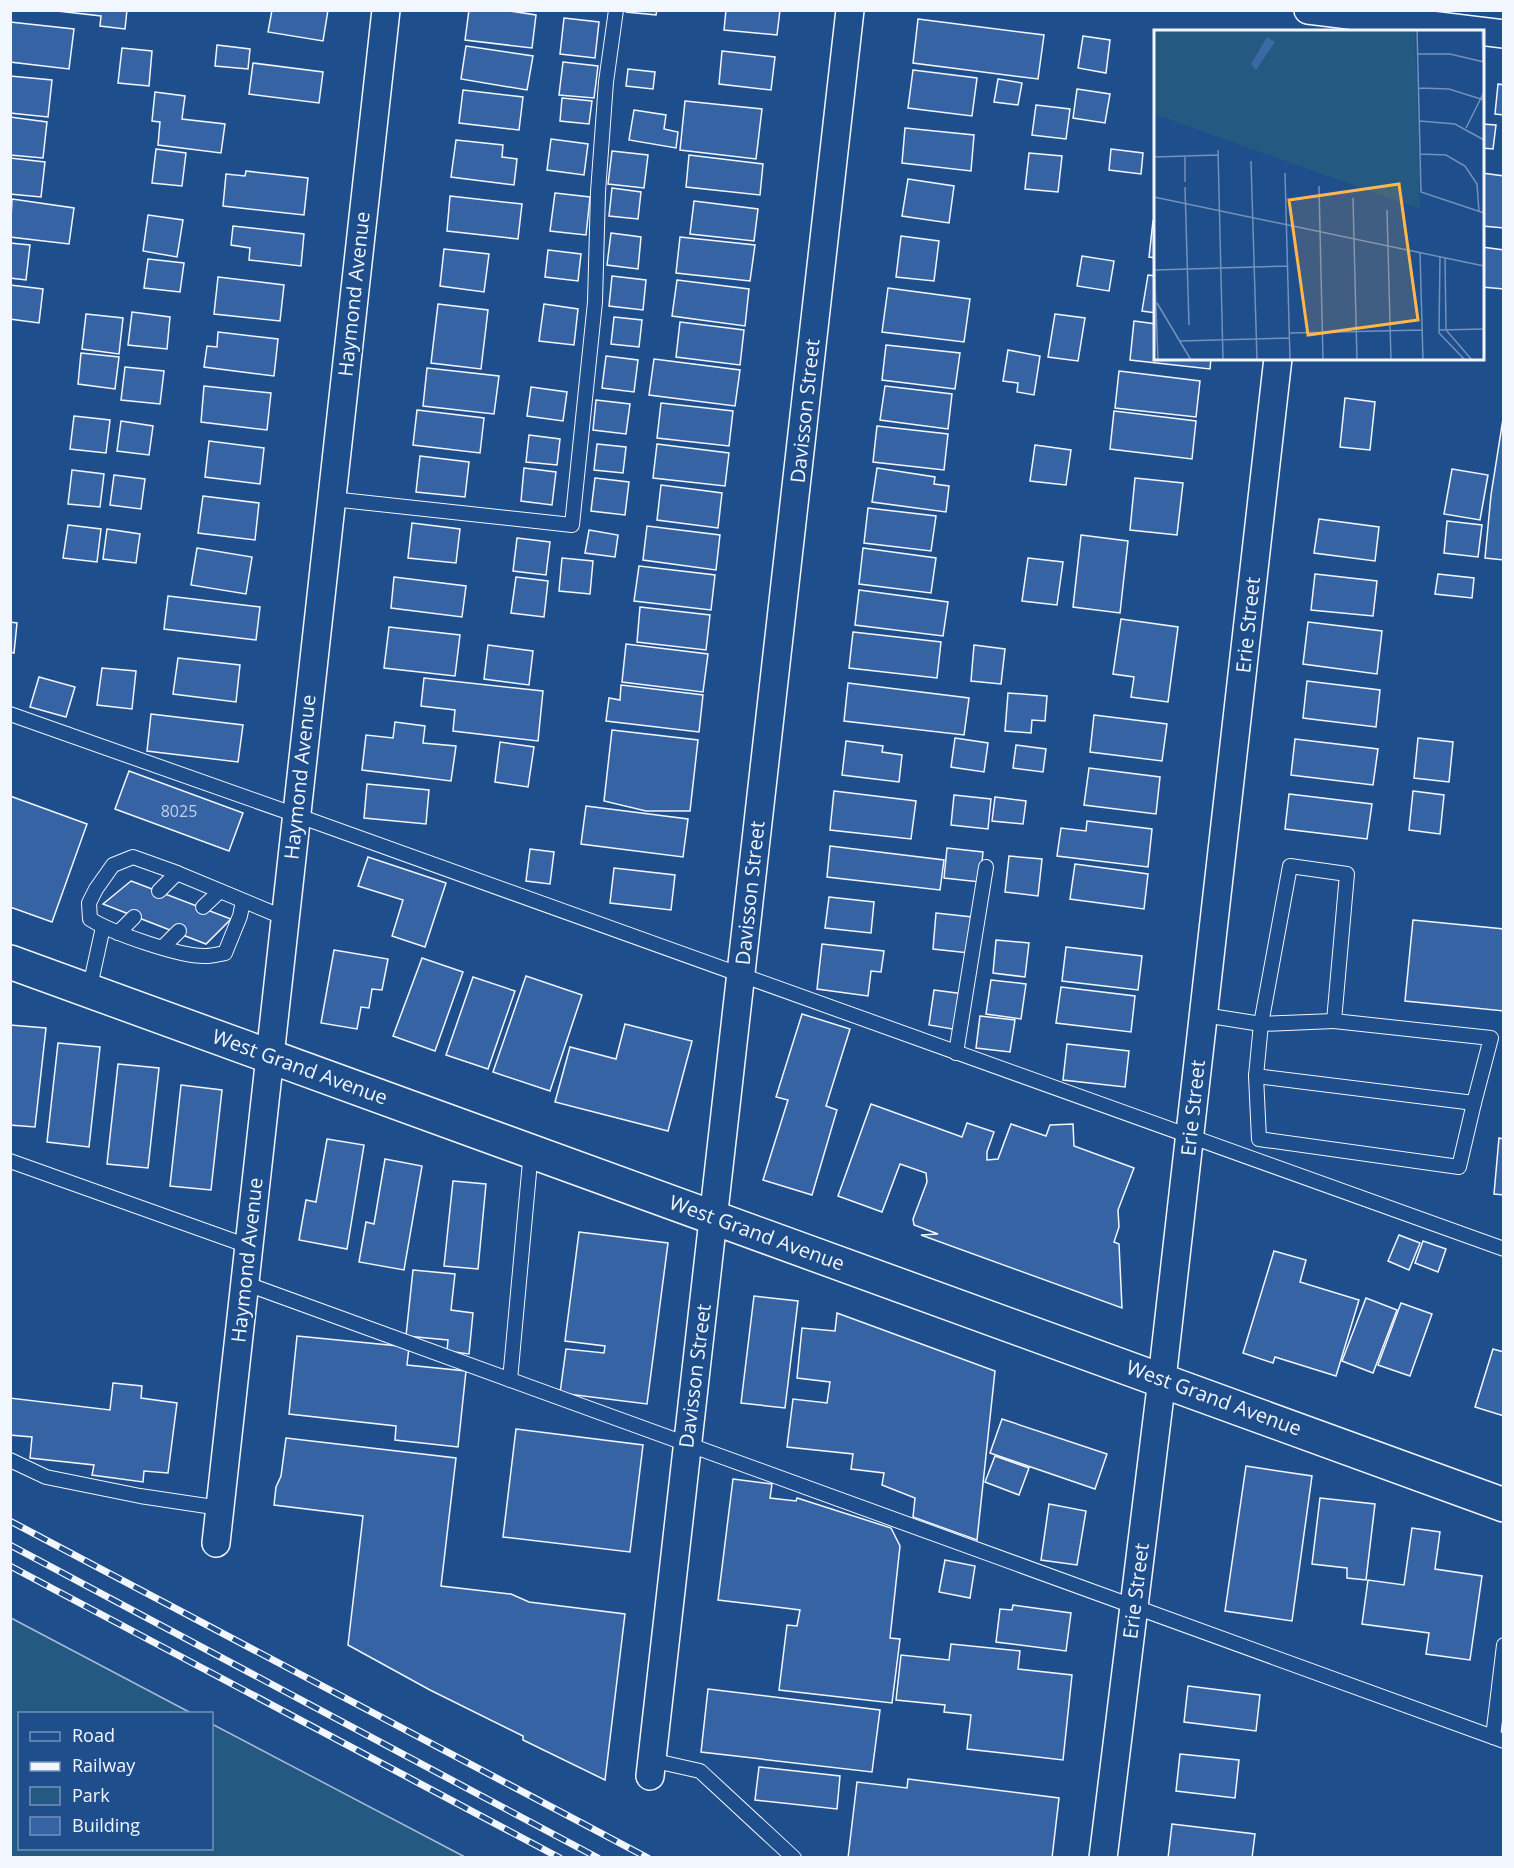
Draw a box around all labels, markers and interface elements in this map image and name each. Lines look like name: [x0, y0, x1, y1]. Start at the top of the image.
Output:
inset map: [1154, 30, 1484, 360]
street label: Haymond Avenue: [331, 210, 376, 378]
street label: Davisson Street: [783, 337, 826, 485]
street label: Erie Street: [1229, 575, 1266, 674]
street label: Haymond Avenue: [277, 693, 322, 861]
house number: 8025: [161, 800, 197, 822]
street label: Davisson Street: [728, 819, 771, 967]
street label: West Grand Avenue: [209, 1022, 392, 1111]
street label: Erie Street: [1174, 1058, 1211, 1157]
street label: Haymond Avenue: [224, 1176, 269, 1344]
street label: West Grand Avenue: [666, 1188, 849, 1277]
street label: Davisson Street: [672, 1302, 717, 1450]
street label: West Grand Avenue: [1123, 1353, 1306, 1442]
street label: Erie Street: [1116, 1541, 1155, 1641]
legend: [18, 1712, 213, 1850]
text: Road: [72, 1723, 115, 1747]
text: Railway: [72, 1753, 136, 1777]
text: Park: [72, 1783, 110, 1807]
text: Building: [72, 1813, 140, 1837]

